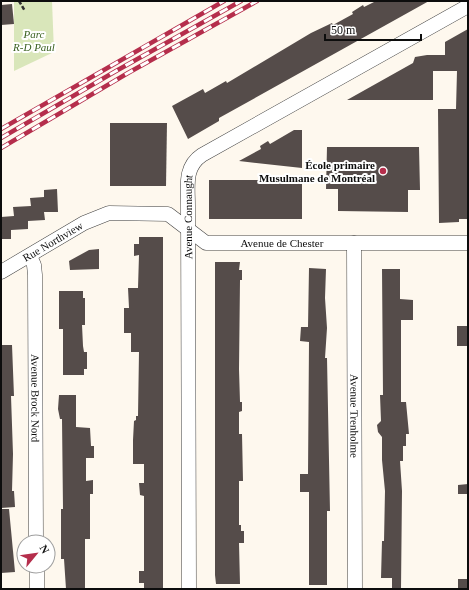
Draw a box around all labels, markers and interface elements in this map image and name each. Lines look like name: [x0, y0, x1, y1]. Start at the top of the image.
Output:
scale bar: [325, 16, 421, 42]
text: 50 m: [331, 23, 356, 37]
park label: Parc R-D Paul: [12, 28, 55, 53]
place label: École primaire Musulmane de Montréal: [259, 159, 375, 184]
marker: École primaire Musulmane de Montréal: [378, 166, 388, 176]
street label: Avenue Connaught: [182, 174, 195, 259]
street label: Rue Northview: [21, 219, 85, 264]
street label: Avenue de Chester: [240, 237, 324, 249]
street label: Avenue Brock Nord: [29, 354, 42, 443]
street label: Avenue Trenholme: [348, 374, 361, 458]
north arrow: [16, 534, 56, 574]
text: N: [38, 543, 52, 556]

